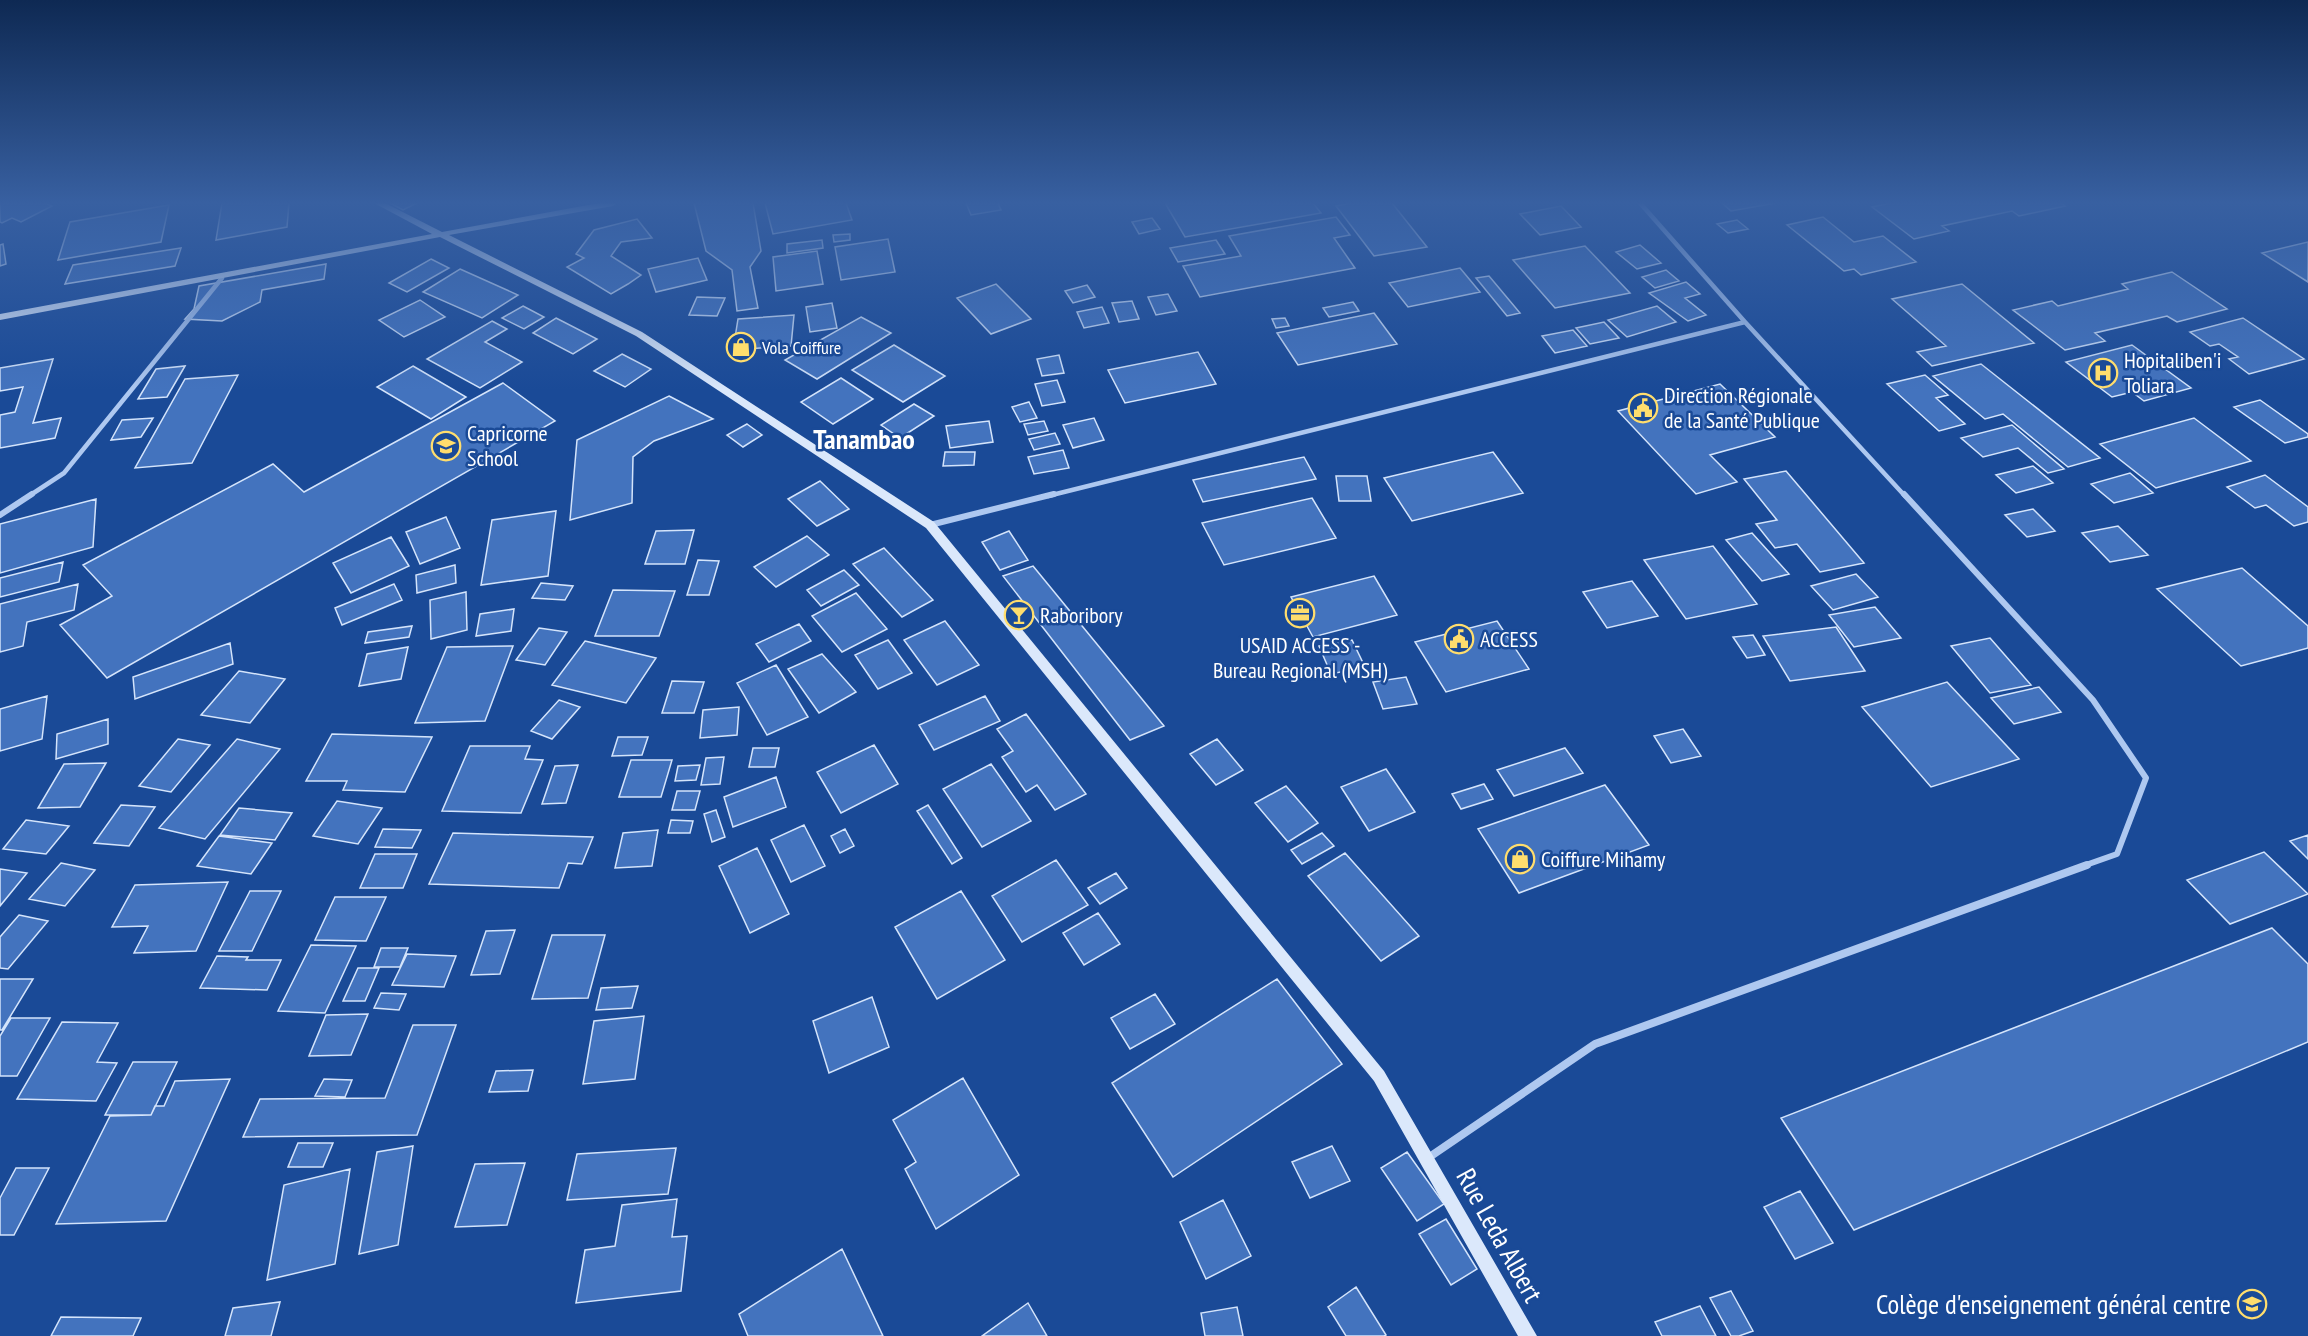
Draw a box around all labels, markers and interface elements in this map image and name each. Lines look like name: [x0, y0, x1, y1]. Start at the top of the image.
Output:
shop icon: Vola Coiffure: [725, 331, 757, 363]
place label: Vola Coiffure: [761, 336, 841, 359]
place label: Hopitaliben'i Toliara: [2124, 346, 2221, 399]
hospital icon: Hopitaliben'i Toliara: [2087, 357, 2119, 389]
place label: Direction Régionale de la Santé Publique: [1664, 381, 1820, 434]
public building icon: Direction Régionale de la Santé Publique: [1627, 392, 1659, 424]
place label: Capricorne School: [467, 419, 548, 472]
district label: Tanambao: [813, 420, 915, 457]
school or university icon: Capricorne School: [430, 430, 462, 462]
office icon: USAID ACCESS - Bureau Regional (MSH): [1284, 597, 1316, 629]
bar icon: Raboribory: [1003, 599, 1035, 631]
place label: Raboribory: [1040, 601, 1123, 629]
public building icon: ACCESS: [1443, 623, 1475, 655]
place label: ACCESS: [1480, 625, 1538, 653]
place label: USAID ACCESS - Bureau Regional (MSH): [1213, 631, 1388, 684]
shop icon: Coiffure Mihamy: [1504, 843, 1536, 875]
place label: Coiffure Mihamy: [1541, 845, 1666, 873]
street label: Rue Leda Albert: [1449, 1162, 1551, 1308]
place label: Colège d'enseignement général centre: [1876, 1287, 2231, 1321]
school or university icon: Colège d'enseignement général centre: [2236, 1288, 2268, 1320]

